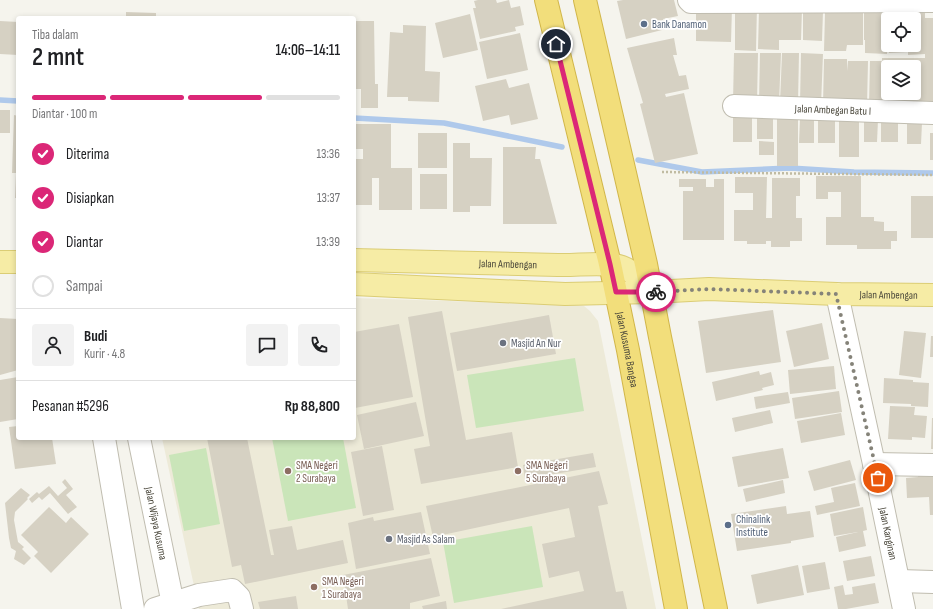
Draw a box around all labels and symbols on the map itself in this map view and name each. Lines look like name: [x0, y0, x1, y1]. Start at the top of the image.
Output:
place label: Bank Danamon: [652, 18, 707, 31]
marker: Bank Danamon: [639, 19, 649, 29]
pin: [539, 27, 573, 61]
street label: Jalan Ambegan Batu I: [794, 102, 871, 118]
street label: Jalan Ambengan: [478, 257, 537, 271]
courier: [636, 272, 676, 312]
street label: Jalan Ambengan: [858, 288, 918, 302]
street label: Jalan Kusuma Bangsa: [613, 310, 641, 389]
place label: Masjid An Nur: [511, 337, 561, 350]
marker: Masjid An Nur: [498, 338, 508, 348]
place label: SMA Negeri 2 Surabaya: [296, 459, 338, 485]
place label: SMA Negeri 5 Surabaya: [526, 459, 568, 485]
pin: [861, 461, 895, 495]
marker: SMA Negeri 2 Surabaya: [283, 466, 293, 476]
marker: SMA Negeri 5 Surabaya: [513, 466, 523, 476]
street label: Jalan Wijaya Kusuma: [142, 485, 170, 561]
street label: Jalan Kanginan: [876, 505, 900, 561]
place label: Chinalink Institute: [736, 513, 771, 539]
marker: Chinalink Institute: [723, 520, 733, 530]
place label: Masjid As Salam: [397, 533, 455, 546]
marker: Masjid As Salam: [384, 534, 394, 544]
place label: SMA Negeri 1 Surabaya: [322, 575, 364, 601]
marker: SMA Negeri 1 Surabaya: [309, 582, 319, 592]

